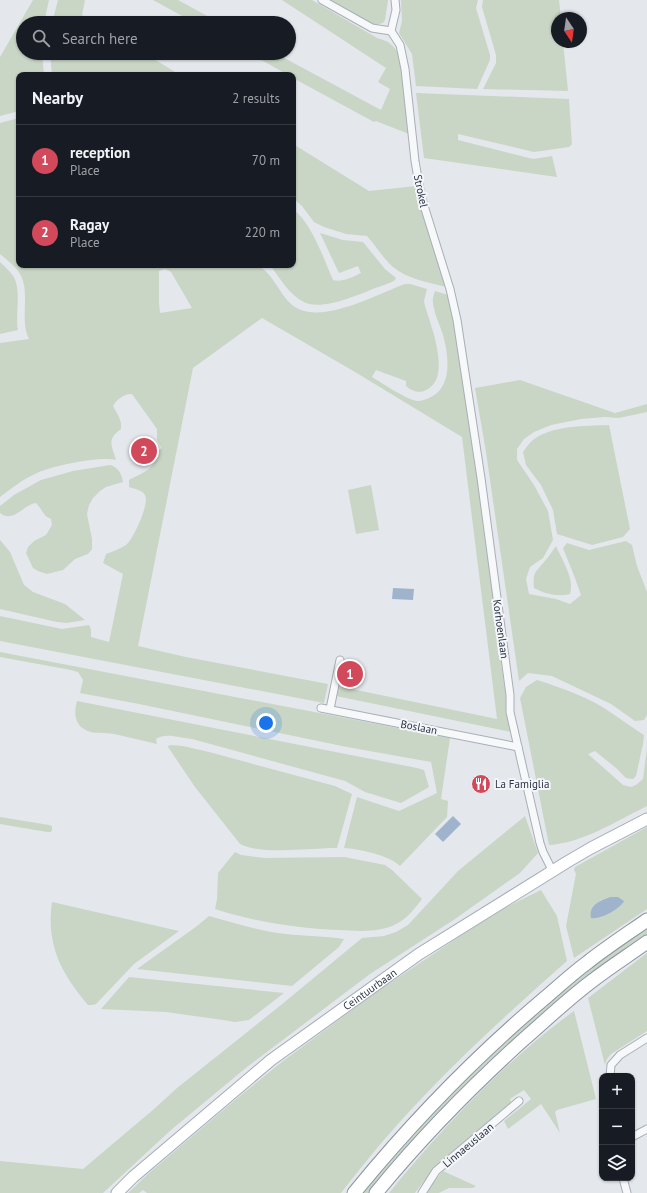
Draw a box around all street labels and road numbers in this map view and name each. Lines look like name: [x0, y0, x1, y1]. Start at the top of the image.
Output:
street label: Strokel: [411, 173, 431, 209]
street label: Korhoenlaan: [490, 599, 512, 659]
street label: Boslaan: [399, 717, 439, 737]
street label: Ceintuurbaan: [340, 965, 399, 1013]
street label: Linnaeuslaan: [440, 1120, 496, 1170]

